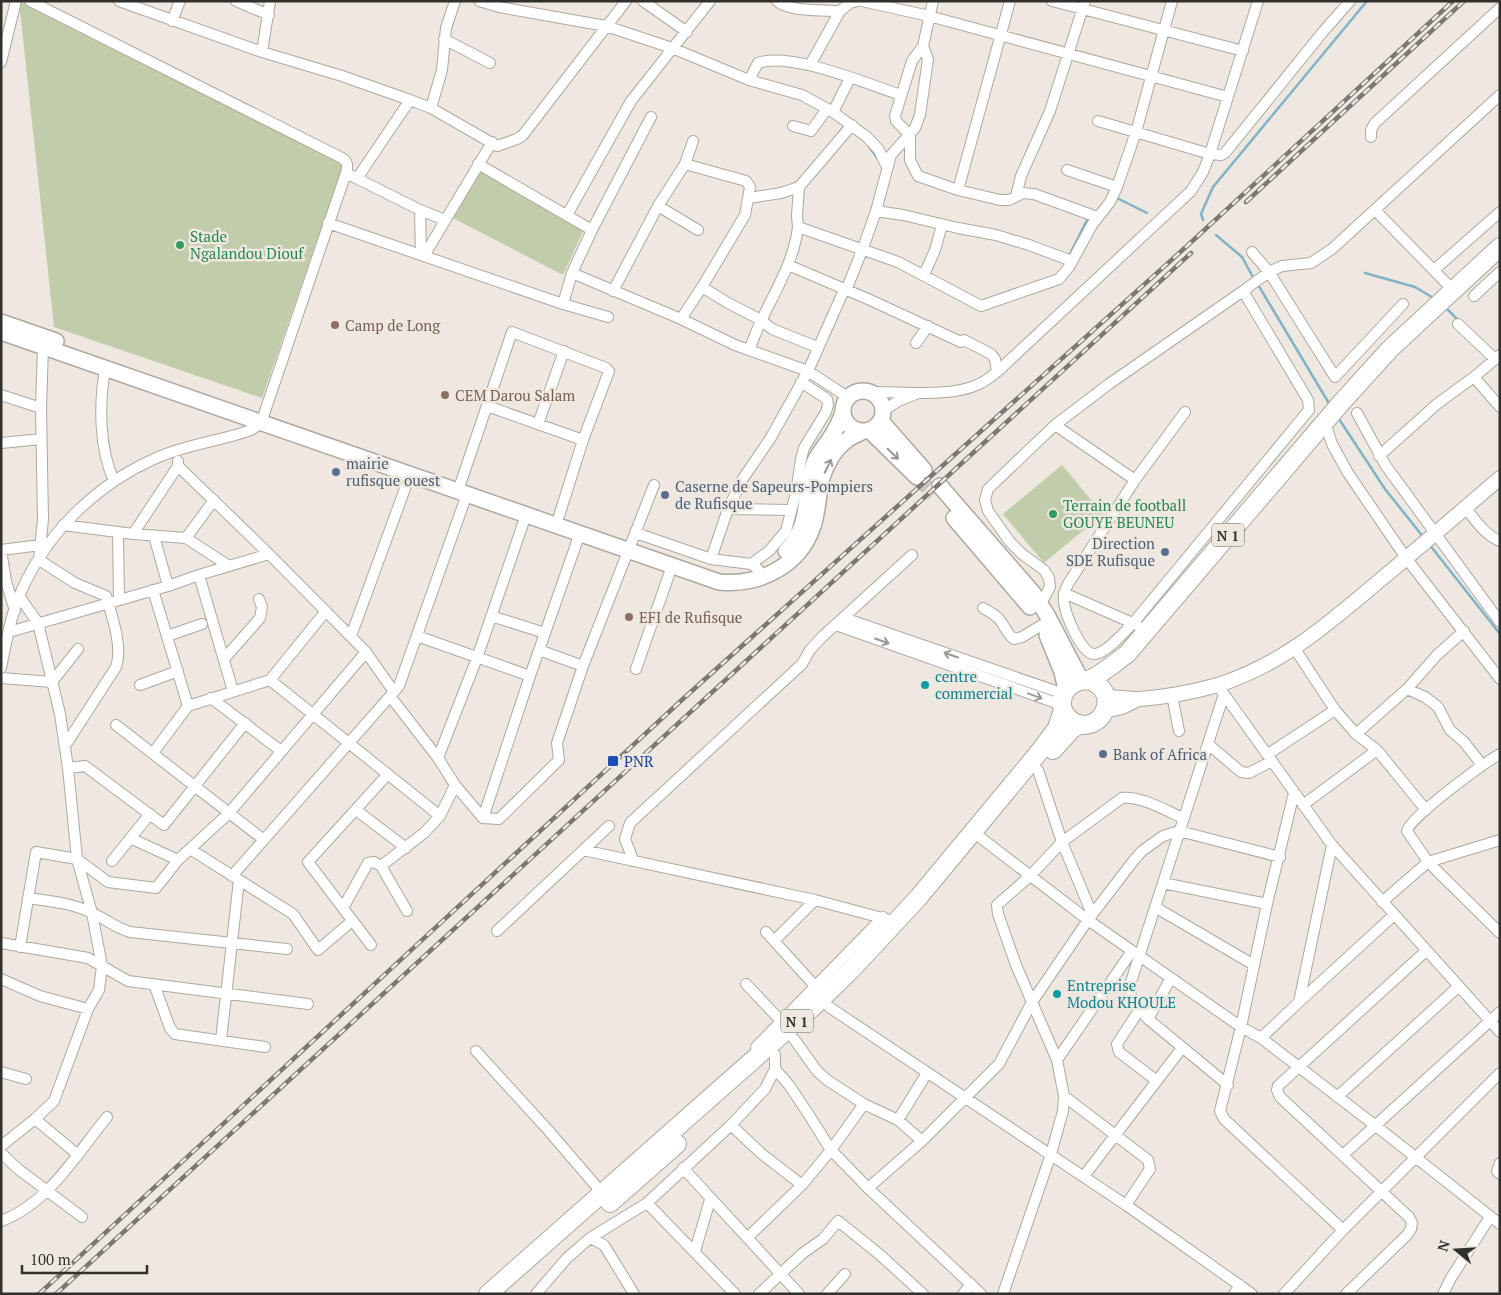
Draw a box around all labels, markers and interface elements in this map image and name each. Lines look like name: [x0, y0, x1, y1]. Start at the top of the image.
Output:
place label: Stade Ngalandou Diouf: [190, 226, 304, 263]
marker: Stade Ngalandou Diouf: [174, 239, 186, 251]
place label: Camp de Long: [345, 315, 441, 335]
marker: Camp de Long: [329, 319, 341, 331]
place label: CEM Darou Salam: [455, 385, 575, 405]
marker: CEM Darou Salam: [439, 389, 451, 401]
one-way arrow: [887, 448, 899, 460]
place label: mairie rufisque ouest: [346, 453, 441, 490]
one-way arrow: [823, 459, 833, 474]
marker: mairie rufisque ouest: [330, 466, 342, 478]
place label: Caserne de Sapeurs-Pompiers de Rufisque: [675, 476, 873, 513]
marker: Caserne de Sapeurs-Pompiers de Rufisque: [659, 489, 671, 501]
place label: Terrain de football GOUYE BEUNEU: [1063, 495, 1186, 532]
marker: Terrain de football GOUYE BEUNEU: [1047, 508, 1059, 520]
road number: N 1: [1212, 524, 1244, 546]
place label: Direction SDE Rufisque: [1066, 533, 1155, 570]
marker: Direction SDE Rufisque: [1159, 546, 1171, 558]
place label: EFI de Rufisque: [639, 607, 742, 627]
marker: EFI de Rufisque: [623, 611, 635, 623]
one-way arrow: [874, 637, 889, 646]
one-way arrow: [944, 650, 960, 660]
place label: centre commercial: [935, 666, 1013, 703]
marker: centre commercial: [919, 679, 931, 691]
one-way arrow: [1027, 691, 1043, 701]
place label: Bank of Africa: [1113, 744, 1208, 764]
marker: Bank of Africa: [1097, 748, 1109, 760]
place label: PNR: [624, 751, 654, 771]
marker: PNR: [606, 754, 620, 768]
place label: Entreprise Modou KHOULE: [1067, 975, 1176, 1012]
marker: Entreprise Modou KHOULE: [1051, 988, 1063, 1000]
road number: N 1: [781, 1009, 813, 1032]
north arrow: [1431, 1225, 1481, 1275]
text: N: [1432, 1237, 1454, 1254]
scale bar: [22, 1242, 148, 1274]
text: 100 m: [30, 1249, 71, 1269]

